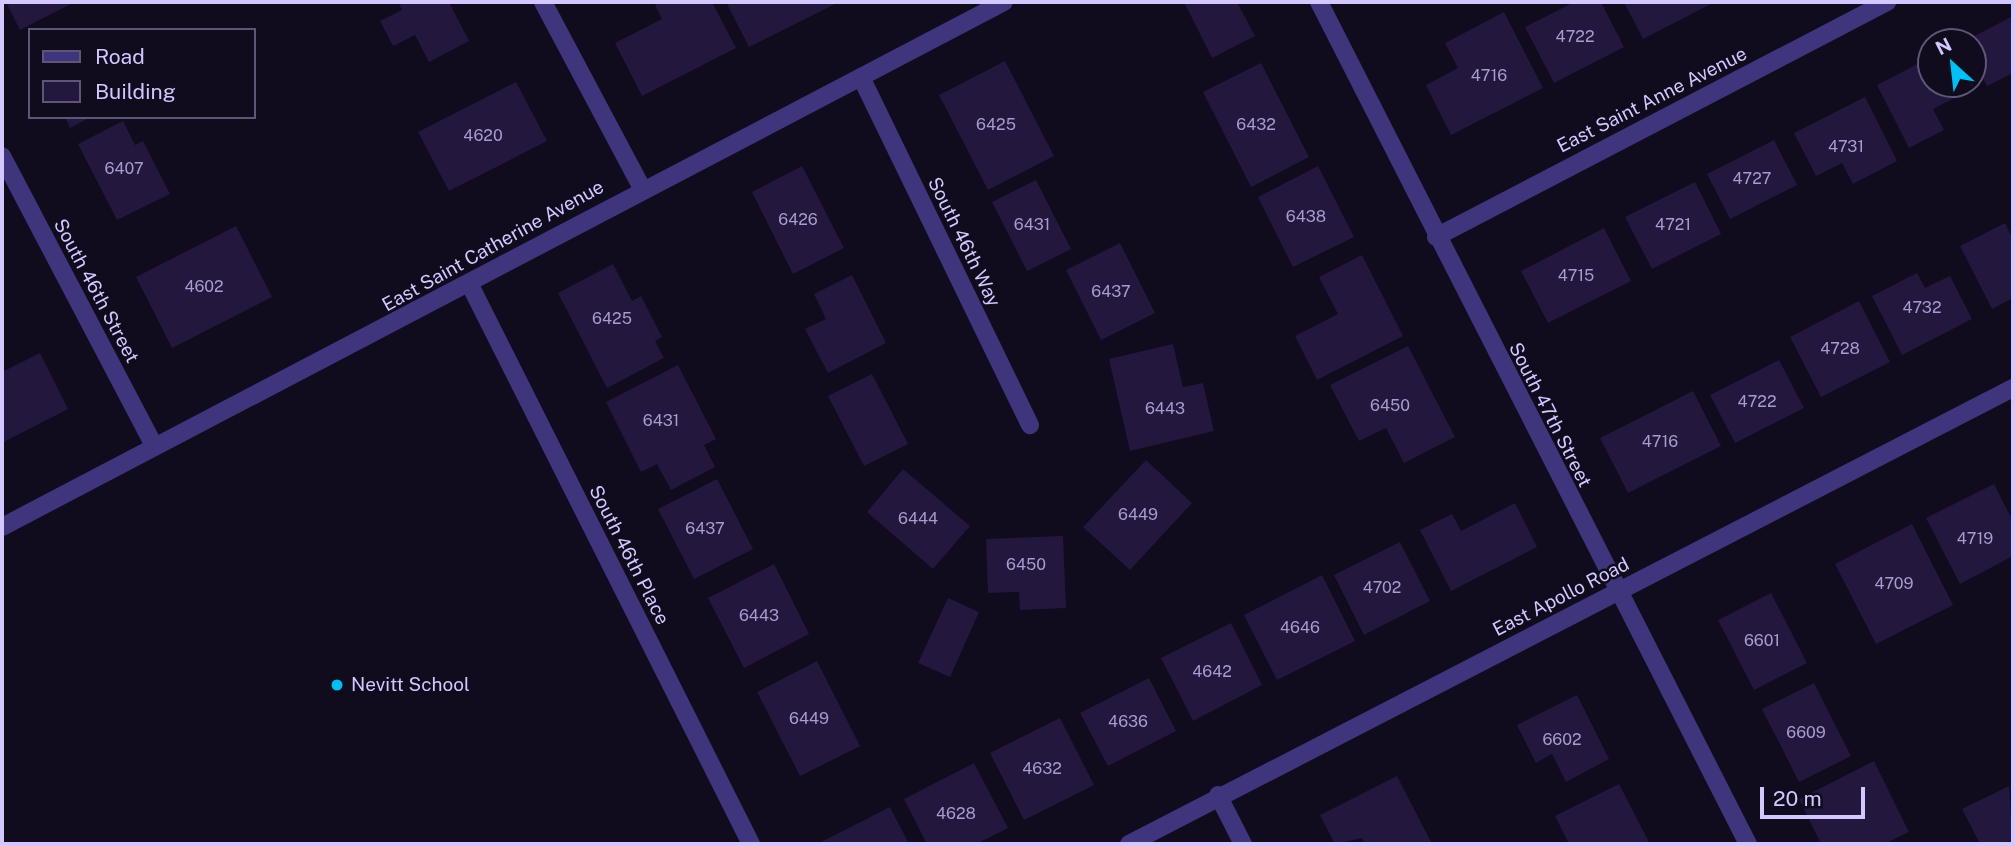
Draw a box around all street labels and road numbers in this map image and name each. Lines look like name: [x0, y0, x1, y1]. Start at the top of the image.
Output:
street label: East Saint Anne Avenue: [1553, 42, 1751, 158]
street label: South 46th Way: [923, 173, 1005, 311]
street label: East Saint Catherine Avenue: [378, 175, 608, 317]
street label: South 46th Street: [48, 215, 144, 367]
street label: South 47th Street: [1504, 339, 1596, 491]
street label: South 46th Place: [584, 481, 674, 629]
street label: East Apollo Road: [1489, 553, 1633, 641]

